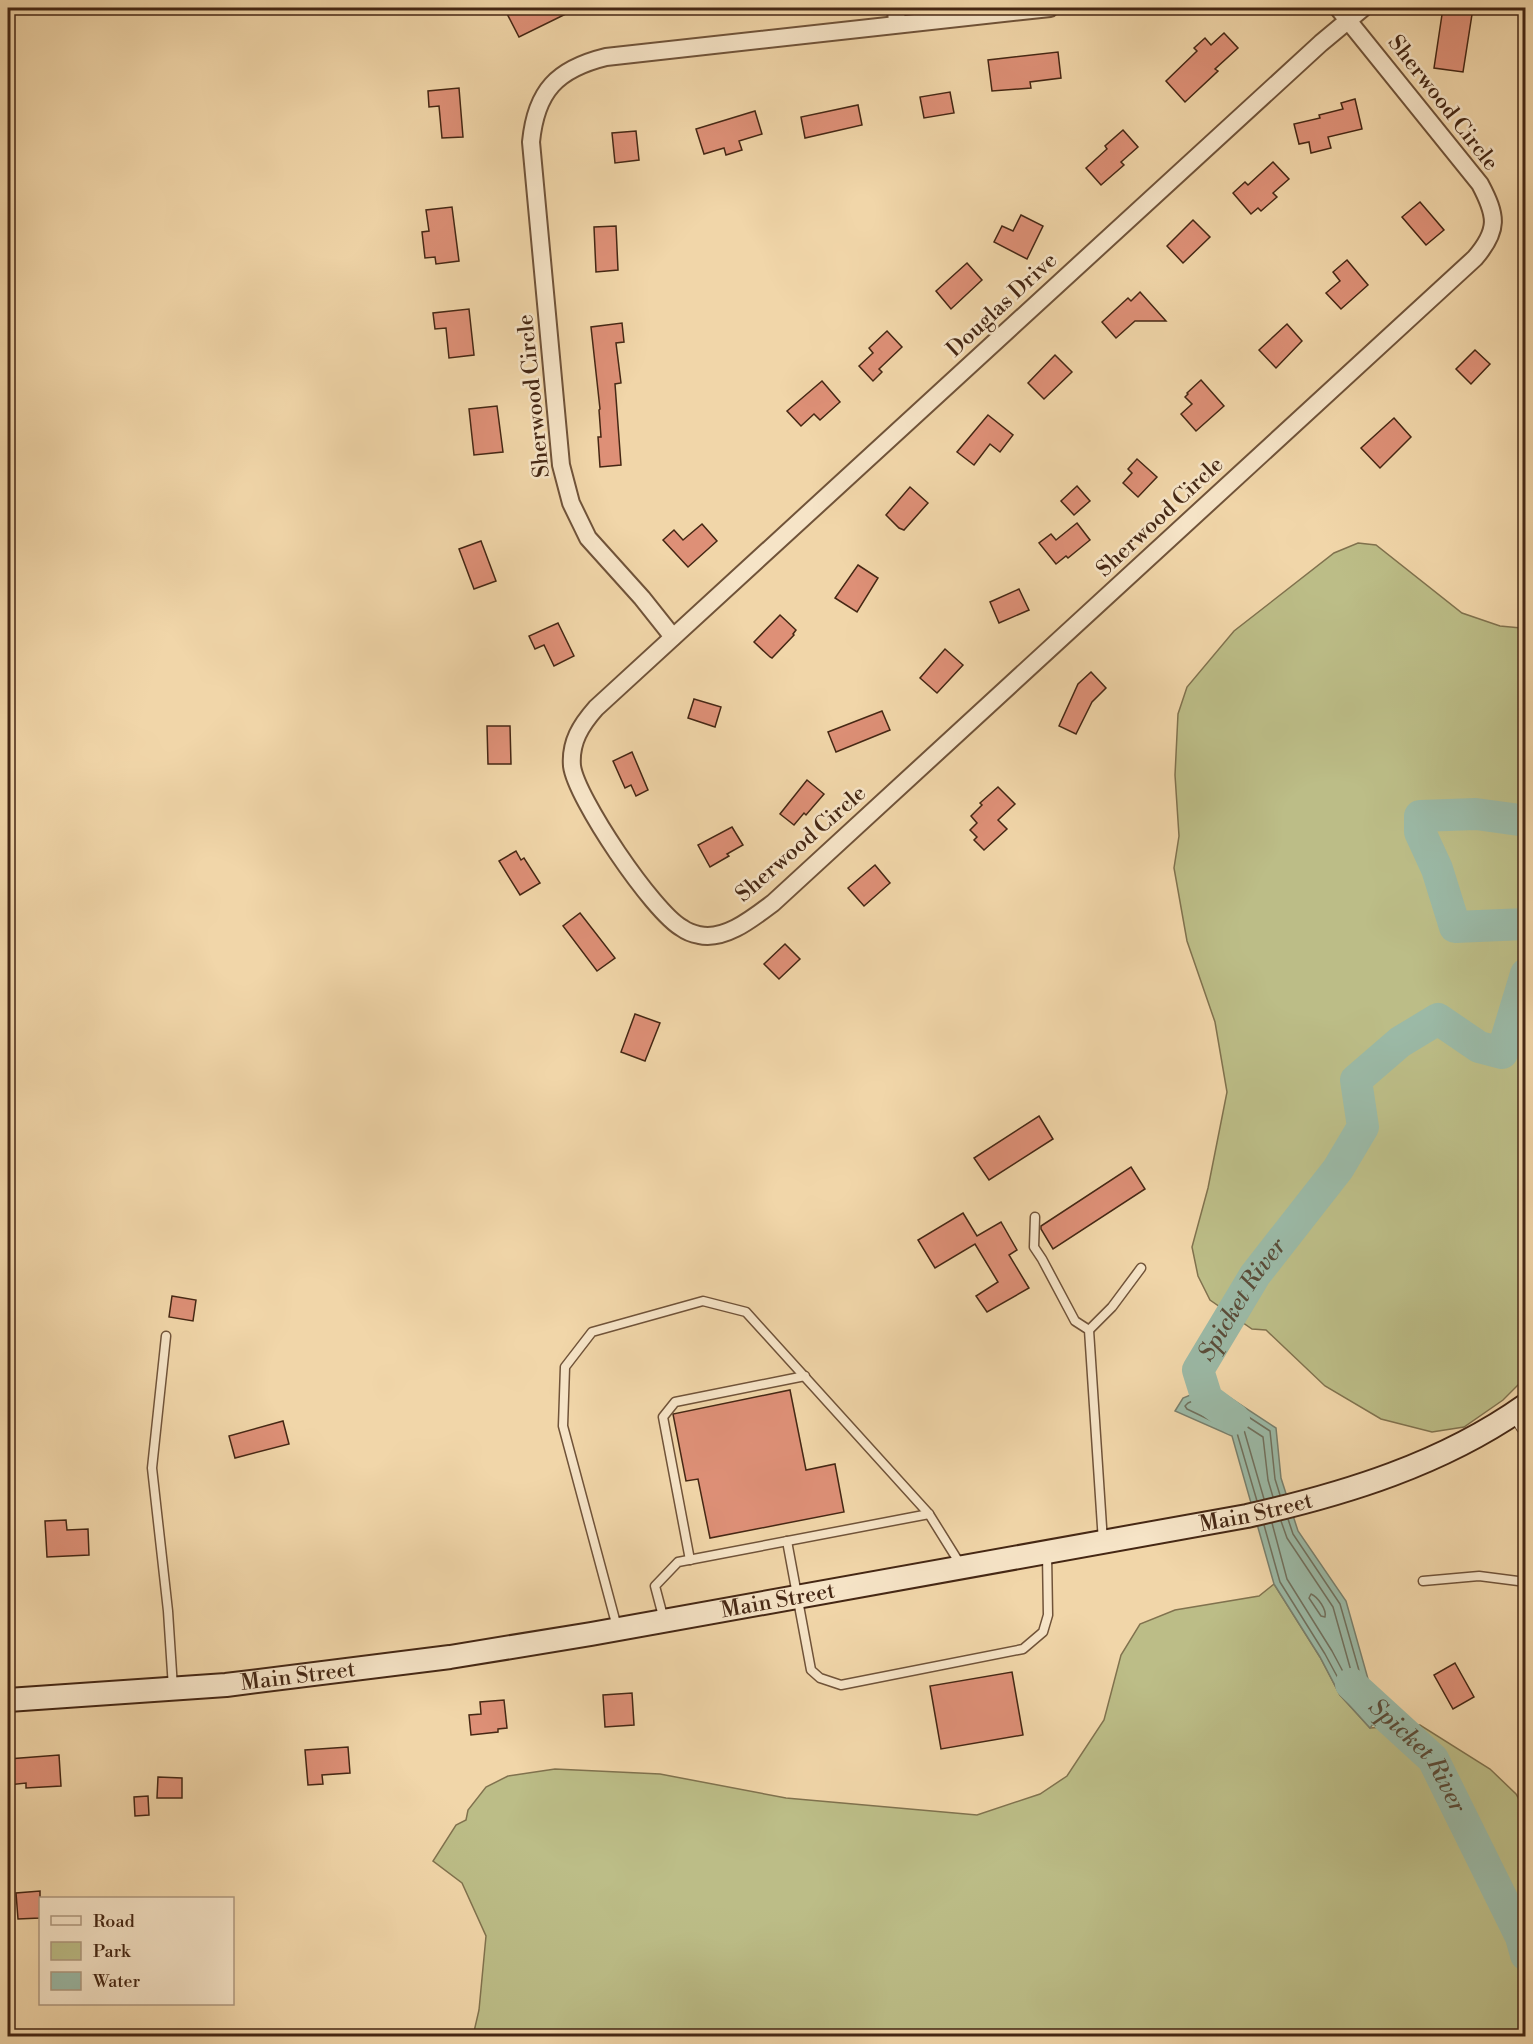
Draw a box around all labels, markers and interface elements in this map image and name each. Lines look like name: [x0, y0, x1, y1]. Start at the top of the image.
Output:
street label: Sherwood Circle: [1382, 30, 1504, 176]
street label: Douglas Drive: [941, 247, 1063, 363]
street label: Sherwood Circle: [512, 313, 556, 479]
street label: Sherwood Circle: [1091, 451, 1229, 583]
street label: Sherwood Circle: [730, 780, 872, 908]
water label: Spicket River: [1192, 1232, 1293, 1367]
street label: Main Street: [1197, 1487, 1316, 1538]
street label: Main Street: [719, 1577, 837, 1624]
street label: Main Street: [239, 1655, 357, 1697]
water label: Spicket River: [1362, 1692, 1473, 1818]
legend: [39, 1897, 234, 2005]
text: Road: [93, 1910, 136, 1933]
text: Park: [93, 1940, 132, 1963]
text: Water: [92, 1970, 141, 1993]

